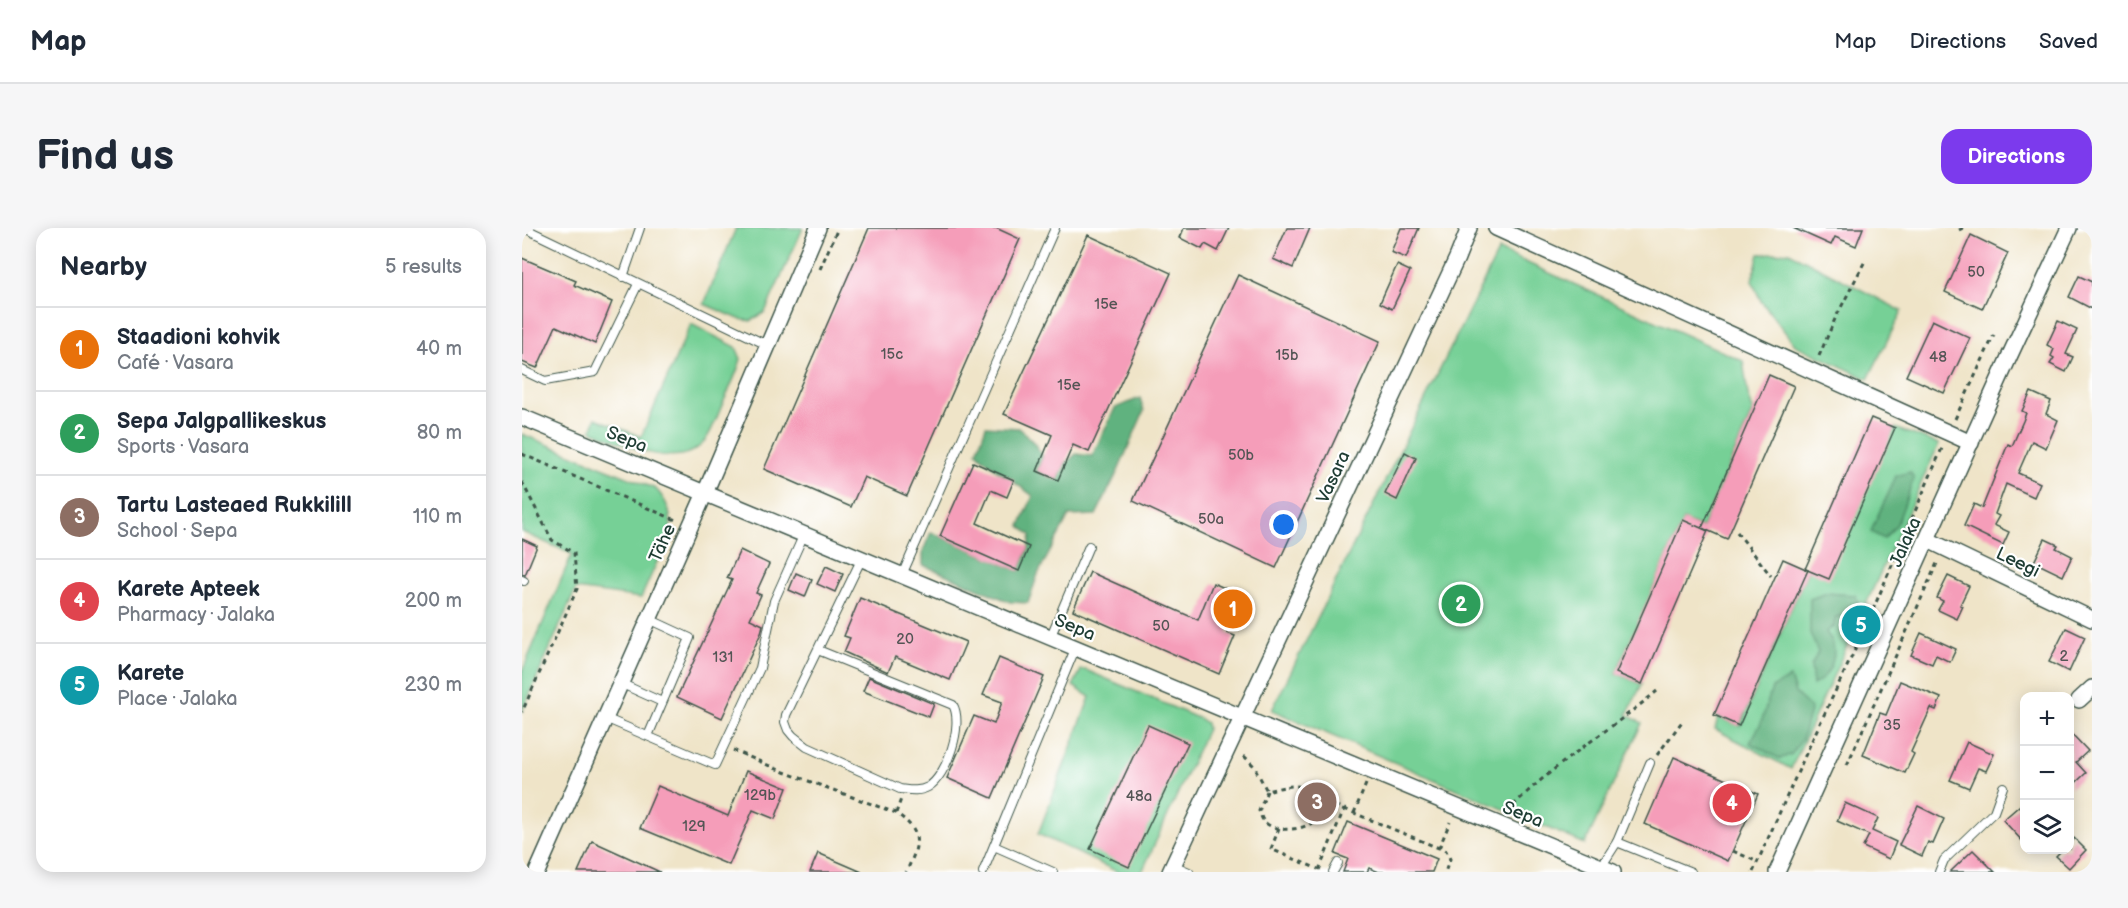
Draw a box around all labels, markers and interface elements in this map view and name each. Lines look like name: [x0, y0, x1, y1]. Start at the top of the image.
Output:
text: Map: [30, 25, 86, 58]
text: Map: [1834, 29, 1877, 54]
text: Directions: [1910, 29, 2006, 54]
text: Saved: [2039, 29, 2098, 54]
button: Directions: [1941, 129, 2092, 184]
text: Find us: [36, 131, 174, 182]
text: Nearby: [60, 252, 147, 283]
text: 5 results: [385, 255, 462, 279]
house number: 50: [1967, 263, 1985, 282]
house number: 15e: [1094, 295, 1118, 314]
text: Staadioni kohvik: [117, 324, 280, 351]
text: 1: [75, 337, 84, 361]
text: 40 m: [416, 337, 462, 361]
house number: 15c: [881, 345, 903, 364]
house number: 15b: [1276, 346, 1299, 365]
house number: 48: [1929, 348, 1947, 367]
text: Café · Vasara: [117, 351, 234, 375]
house number: 15e: [1057, 376, 1081, 395]
text: Sepa Jalgpallikeskus: [117, 408, 326, 435]
text: 2: [74, 421, 85, 445]
text: 80 m: [417, 421, 462, 445]
street label: Sepa: [603, 422, 650, 457]
text: Sports · Vasara: [117, 435, 249, 459]
house number: 50b: [1228, 446, 1254, 465]
street label: Vasara: [1312, 448, 1355, 507]
text: Tartu Lasteaed Rukkilill: [117, 492, 352, 519]
text: 3: [74, 505, 85, 529]
text: 110 m: [413, 505, 462, 529]
house number: 50a: [1198, 510, 1224, 529]
your location: [1269, 510, 1298, 539]
street label: Jalaka: [1885, 514, 1926, 570]
text: School · Sepa: [117, 519, 238, 543]
street label: Tähe: [645, 520, 680, 566]
street label: Leegi: [1993, 543, 2043, 582]
text: Karete Apteek: [117, 576, 260, 603]
pin: 2: [1442, 582, 1480, 626]
pin: 1: [1214, 586, 1252, 632]
text: 4: [74, 589, 85, 613]
text: 200 m: [405, 589, 462, 613]
pin: 5: [1842, 602, 1880, 648]
text: Pharmacy · Jalaka: [117, 603, 275, 627]
street label: Sepa: [1051, 610, 1098, 645]
house number: 50: [1152, 617, 1170, 636]
house number: 20: [896, 630, 914, 649]
house number: 2: [2060, 647, 2069, 666]
house number: 131: [713, 648, 733, 667]
text: Karete: [117, 660, 184, 687]
text: 5: [74, 673, 85, 697]
text: 230 m: [405, 673, 462, 697]
text: Place · Jalaka: [117, 687, 237, 711]
map controls: [2020, 692, 2074, 854]
button: +: [2020, 692, 2074, 746]
house number: 35: [1883, 716, 1901, 735]
button: −: [2020, 746, 2074, 800]
pin: 3: [1298, 780, 1336, 824]
pin: 4: [1712, 780, 1752, 826]
house number: 129b: [744, 786, 776, 805]
house number: 48a: [1126, 787, 1152, 806]
street label: Sepa: [1499, 797, 1546, 832]
button: layers: [2020, 800, 2074, 854]
house number: 129: [682, 817, 706, 836]

